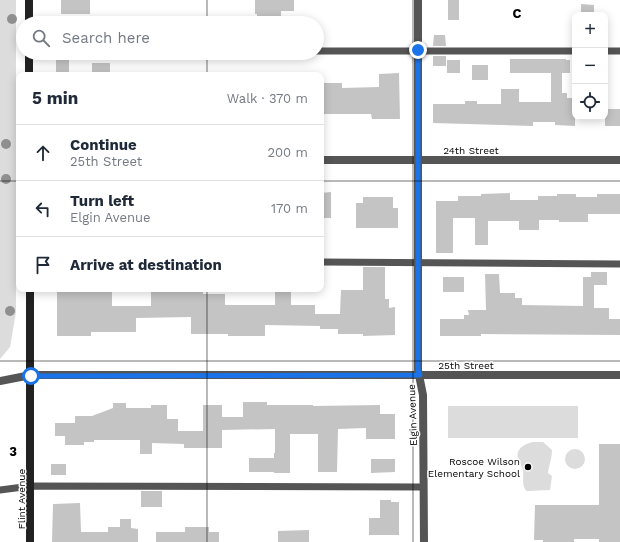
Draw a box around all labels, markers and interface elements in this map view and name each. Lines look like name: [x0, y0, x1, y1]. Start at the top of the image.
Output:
text: C: [513, 6, 522, 21]
map controls: [572, 12, 608, 120]
button: +: [572, 12, 608, 48]
search box: [16, 16, 324, 60]
icon: search: [30, 27, 52, 49]
text: Search here: [62, 29, 150, 47]
route end: [409, 41, 427, 59]
button: −: [572, 48, 608, 84]
button: locate: [572, 84, 608, 120]
text: 5 min: [32, 88, 78, 108]
text: Walk · 370 m: [227, 91, 308, 106]
text: Continue: [70, 136, 137, 154]
icon: ahead: [32, 142, 54, 164]
text: 200 m: [267, 145, 308, 160]
street label: 24th Street: [443, 145, 500, 156]
text: 25th Street: [70, 154, 142, 169]
text: Turn left: [70, 192, 134, 210]
icon: left: [32, 198, 54, 220]
text: 170 m: [271, 201, 308, 216]
text: Elgin Avenue: [70, 210, 151, 225]
icon: arrive: [32, 254, 54, 276]
text: Arrive at destination: [70, 256, 222, 274]
street label: 25th Street: [438, 360, 495, 371]
route start: [22, 367, 40, 385]
street label: Elgin Avenue: [406, 384, 419, 446]
text: 3: [9, 444, 17, 459]
place label: Roscoe Wilson Elementary School: [428, 456, 520, 479]
marker: Roscoe Wilson Elementary School: [523, 462, 533, 472]
street label: Flint Avenue: [16, 469, 27, 529]

